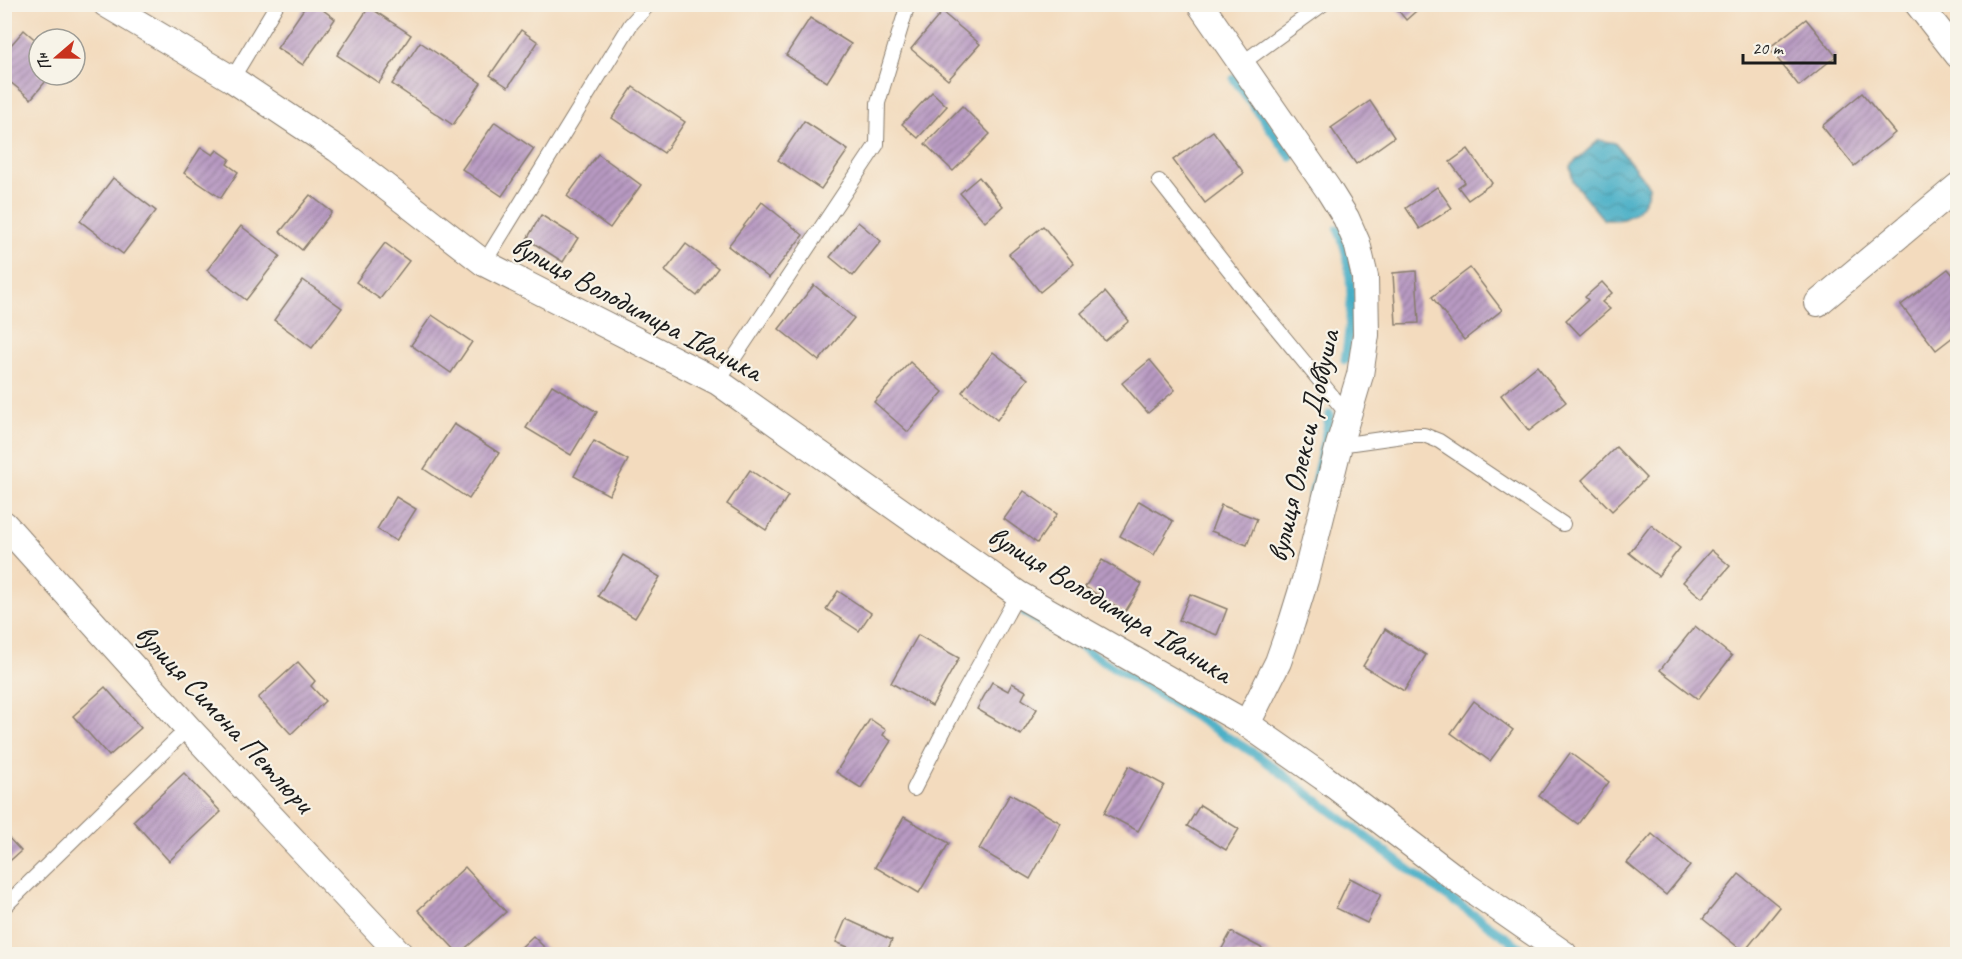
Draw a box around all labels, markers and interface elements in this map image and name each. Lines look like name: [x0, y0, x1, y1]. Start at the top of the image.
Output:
north arrow: [27, 27, 87, 87]
scale bar: [1743, 27, 1834, 65]
text: 20 m: [1752, 37, 1785, 59]
text: Пн: [31, 50, 56, 73]
street label: вулиця Володимира Іваника: [505, 226, 771, 391]
street label: вулиця Олекси Довбуша: [1258, 324, 1349, 566]
street label: вулиця Володимира Іваника: [981, 516, 1241, 693]
street label: вулиця Симона Петлюри: [127, 615, 324, 823]

